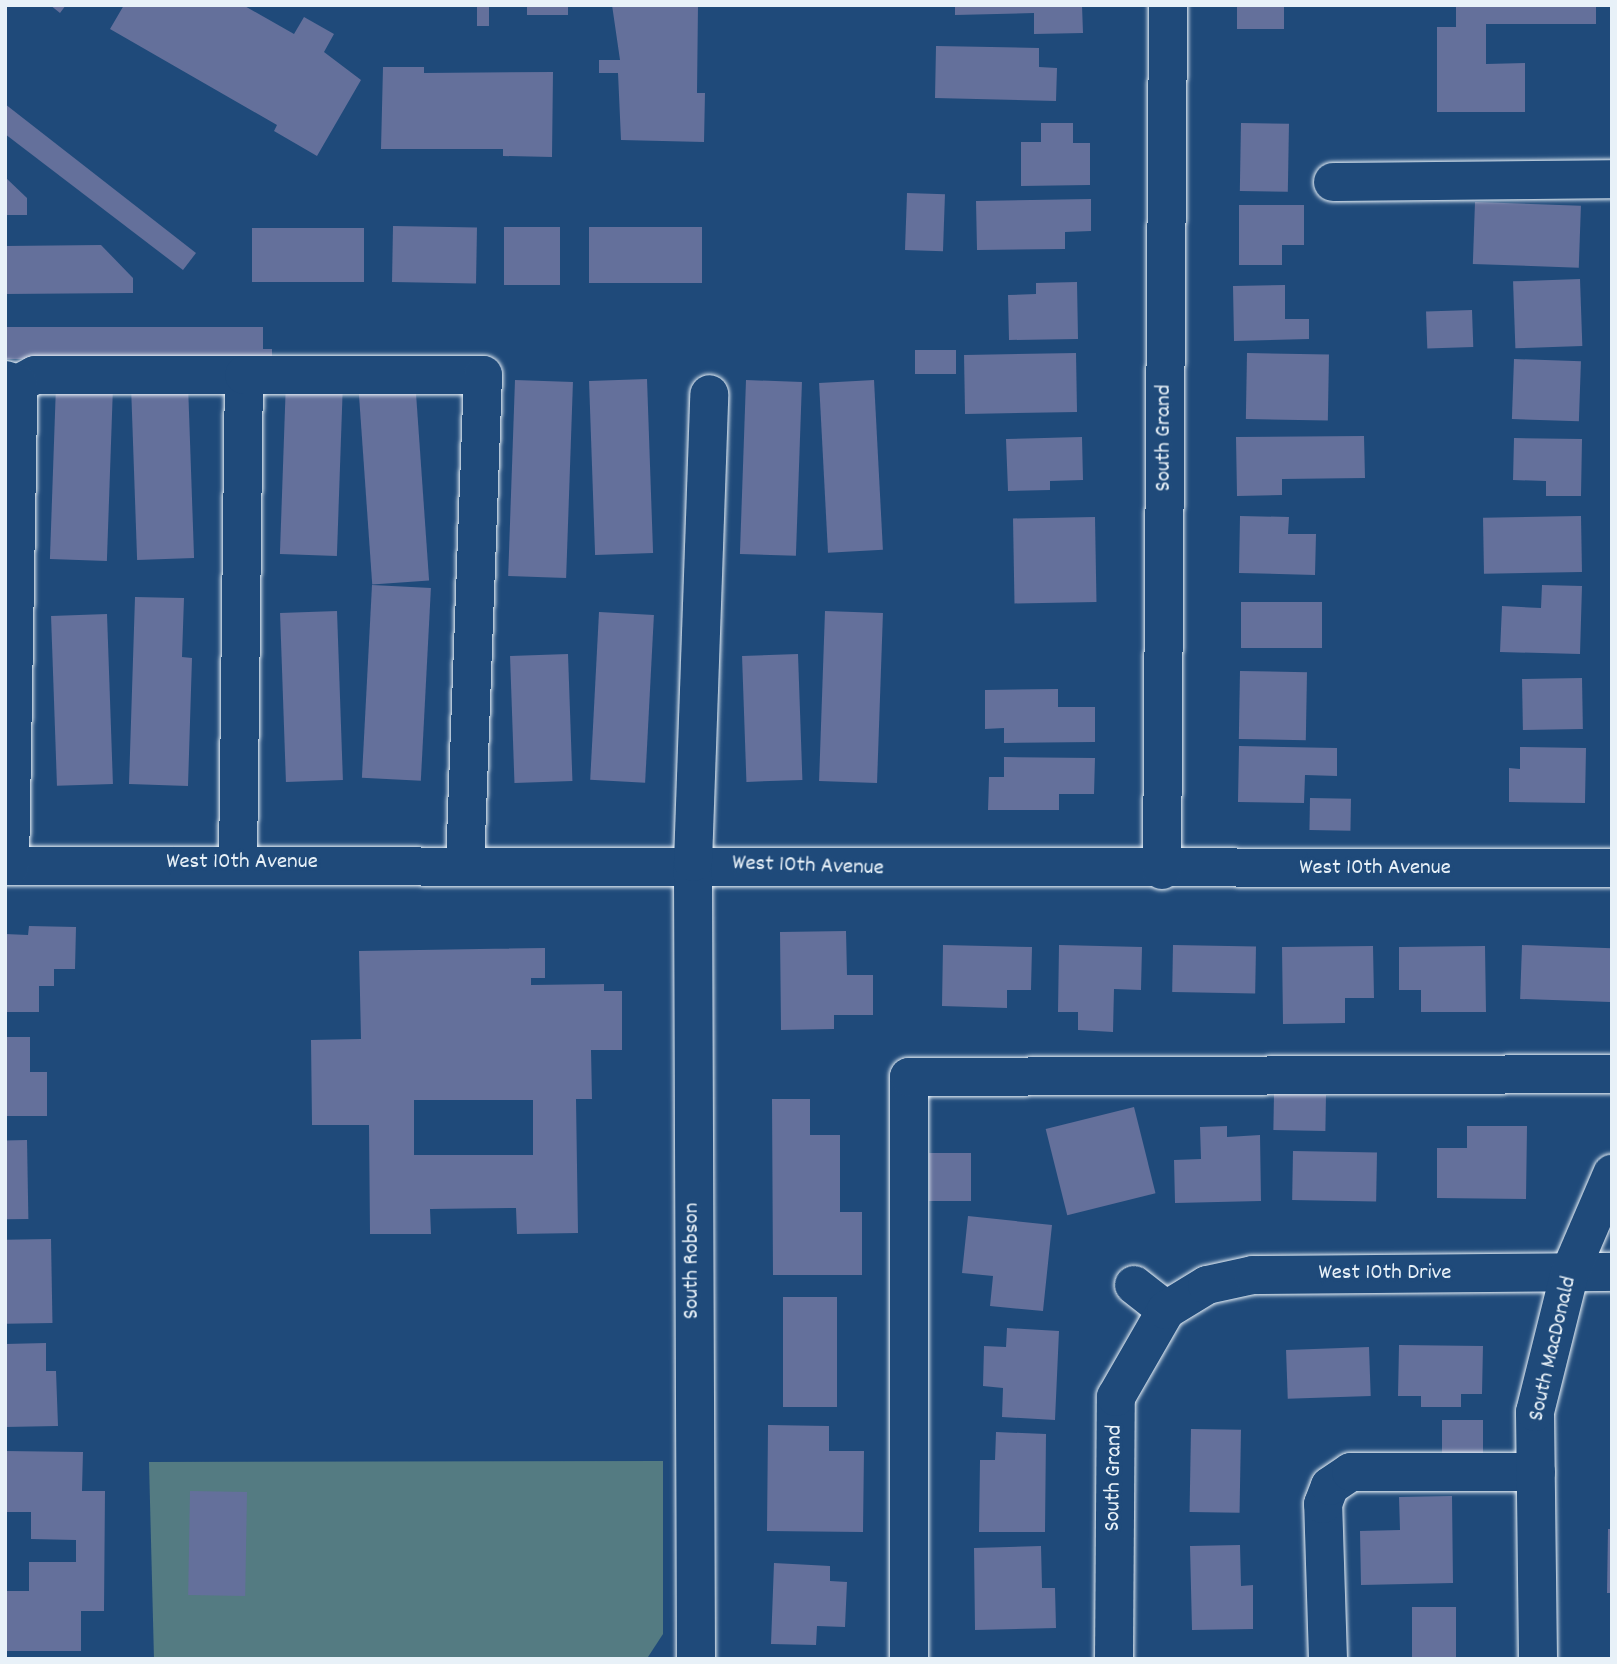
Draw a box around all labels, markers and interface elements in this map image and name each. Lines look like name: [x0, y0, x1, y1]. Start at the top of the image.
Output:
street label: South Grand: [1151, 385, 1179, 491]
street label: West 10th Avenue: [166, 849, 318, 877]
street label: West 10th Avenue: [732, 851, 884, 883]
street label: West 10th Avenue: [1299, 855, 1451, 883]
street label: South Robson: [679, 1203, 707, 1319]
street label: West 10th Drive: [1319, 1260, 1451, 1288]
street label: South MacDonald: [1524, 1274, 1584, 1424]
street label: South Grand: [1100, 1424, 1130, 1532]

